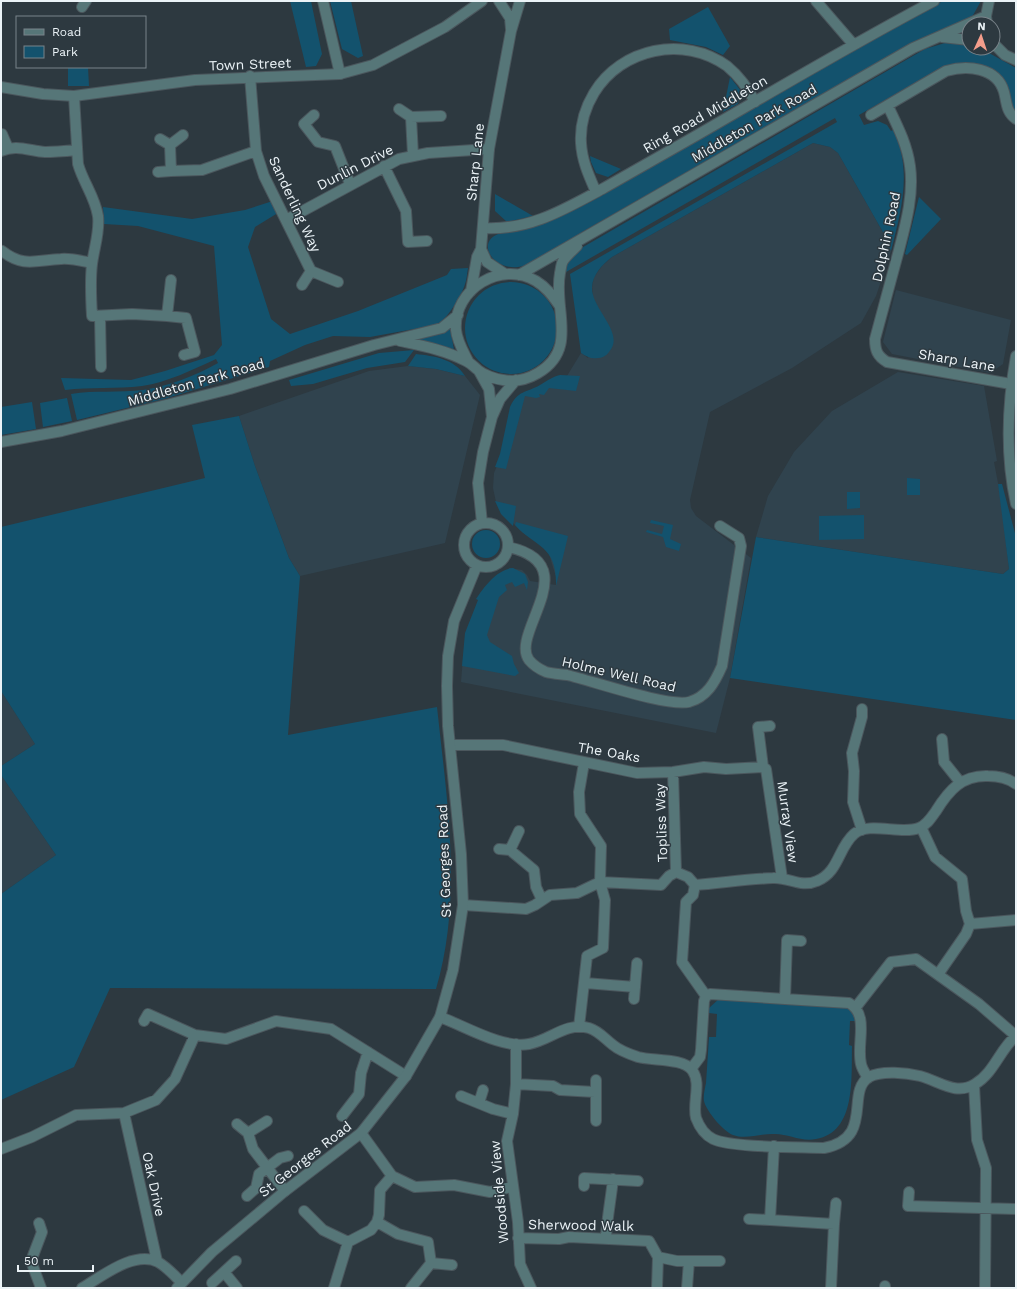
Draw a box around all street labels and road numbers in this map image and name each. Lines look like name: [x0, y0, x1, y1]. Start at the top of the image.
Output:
street label: Town Street: [209, 55, 292, 73]
street label: Ring Road Middleton: [640, 72, 770, 156]
street label: Middleton Park Road: [689, 81, 819, 165]
street label: Sharp Lane: [463, 122, 487, 202]
street label: Dunlin Drive: [314, 141, 396, 193]
street label: Sanderling Way: [266, 153, 325, 255]
street label: Dolphin Road: [869, 191, 903, 283]
street label: Sharp Lane: [917, 345, 997, 375]
street label: Middleton Park Road: [126, 355, 266, 409]
street label: Holme Well Road: [560, 653, 678, 695]
street label: The Oaks: [576, 739, 642, 765]
street label: Murray View: [774, 780, 802, 864]
street label: Topliss Way: [652, 783, 670, 863]
street label: St Georges Road: [434, 804, 454, 918]
street label: St Georges Road: [255, 1118, 355, 1200]
street label: Woodside View: [487, 1140, 511, 1244]
street label: Oak Drive: [139, 1150, 169, 1218]
street label: Sherwood Walk: [528, 1216, 634, 1234]

